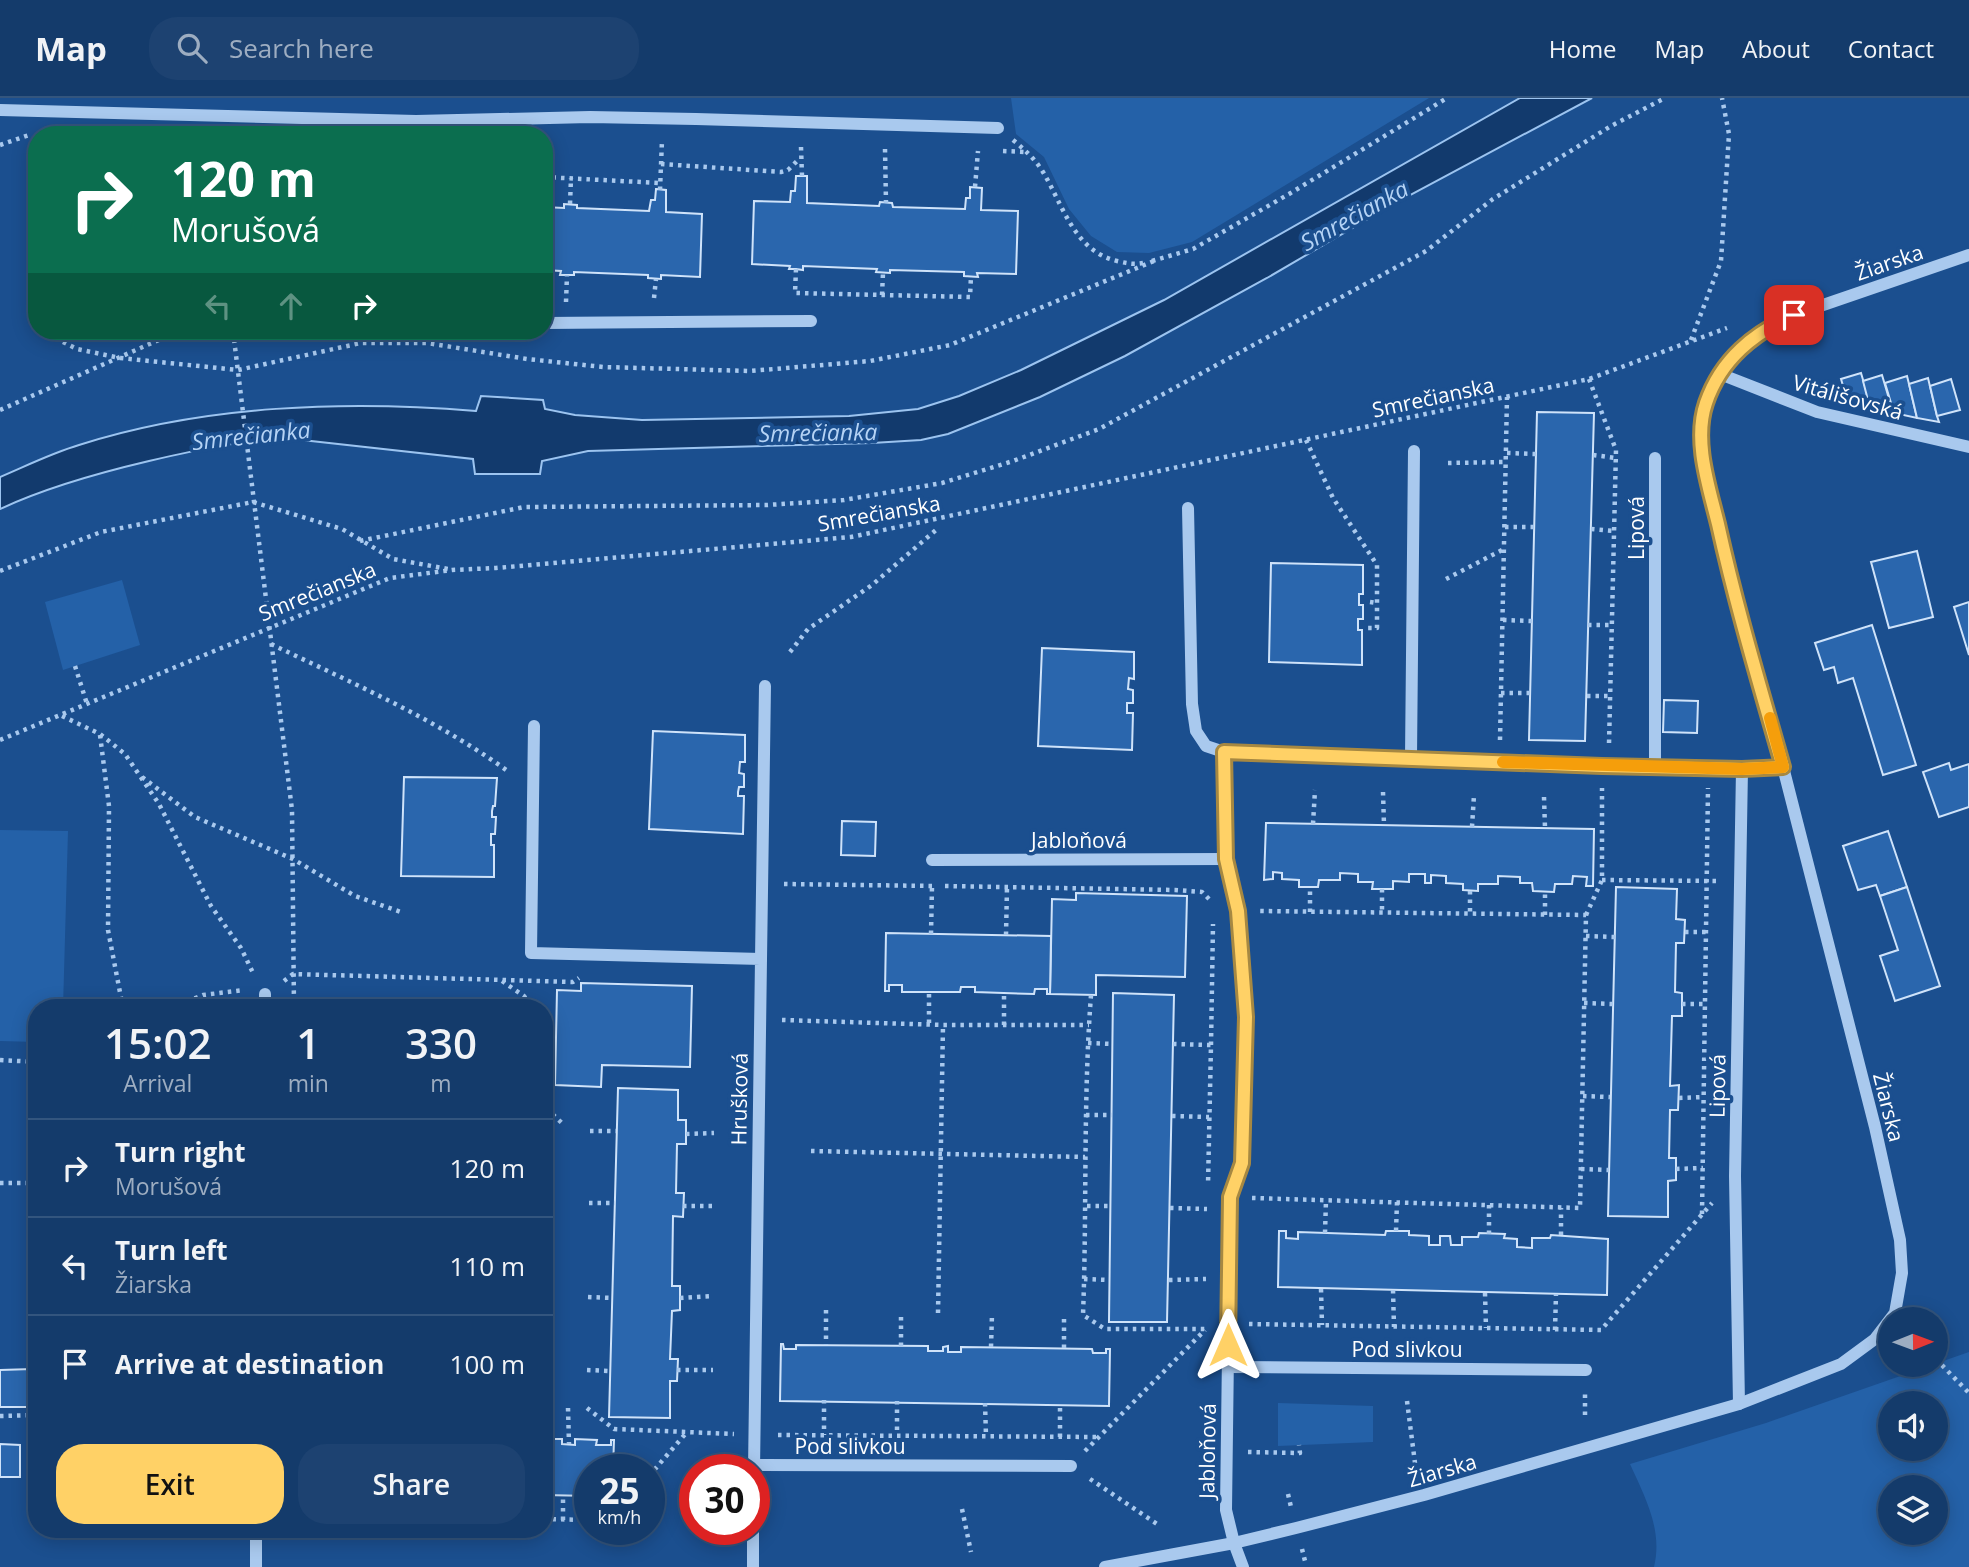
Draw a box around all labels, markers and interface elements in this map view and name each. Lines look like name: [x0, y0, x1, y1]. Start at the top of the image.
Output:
search box: [149, 17, 639, 80]
text: Map: [35, 26, 107, 71]
icon: search: [173, 29, 211, 67]
text: Search here: [229, 30, 374, 66]
text: Home: [1549, 32, 1617, 65]
text: Map: [1655, 32, 1704, 65]
text: About: [1742, 32, 1810, 65]
text: Contact: [1848, 32, 1934, 65]
text: 120 m: [171, 145, 316, 211]
icon: right: [56, 154, 147, 245]
water label: Smrečianka: [1294, 172, 1414, 258]
text: Morušová: [171, 208, 320, 251]
street label: Žiarska: [1851, 237, 1927, 287]
pin: [1764, 285, 1824, 345]
icon: left: [199, 287, 237, 325]
icon: ahead: [272, 287, 310, 325]
icon: right: [345, 287, 383, 325]
icon: arrive: [1775, 296, 1813, 334]
street label: Vitálišovská: [1790, 368, 1906, 426]
street label: Smrečianska: [1369, 370, 1497, 424]
water label: Smrečianka: [190, 413, 312, 457]
water label: Smrečianka: [758, 415, 878, 449]
street label: Smrečianska: [816, 488, 942, 538]
street label: Lipová: [1622, 496, 1650, 560]
street label: Smrečianska: [254, 555, 380, 627]
street label: Jabloňová: [1029, 826, 1127, 854]
text: 15:02: [104, 1014, 212, 1071]
text: 1: [296, 1014, 320, 1071]
text: 330: [405, 1014, 477, 1071]
street label: Hrušková: [724, 1052, 754, 1146]
street label: Lipová: [1702, 1054, 1732, 1118]
text: Arrival: [123, 1067, 192, 1099]
text: min: [288, 1067, 329, 1099]
text: m: [430, 1067, 452, 1099]
street label: Žiarska: [1867, 1070, 1911, 1144]
text: Turn right: [115, 1134, 246, 1170]
icon: right: [56, 1149, 94, 1187]
text: 120 m: [450, 1150, 525, 1186]
text: Morušová: [115, 1170, 222, 1202]
text: Turn left: [115, 1232, 227, 1268]
icon: left: [56, 1247, 94, 1285]
text: 110 m: [450, 1248, 525, 1284]
text: Žiarska: [115, 1268, 192, 1300]
north arrow: [1878, 1307, 1948, 1377]
map controls: [1878, 1307, 1948, 1545]
position arrow: [1191, 1308, 1265, 1382]
street label: Pod slivkou: [1351, 1335, 1463, 1363]
icon: arrive: [56, 1345, 94, 1383]
text: Arrive at destination: [115, 1346, 384, 1382]
text: 100 m: [450, 1346, 525, 1382]
button: sound: [1878, 1391, 1948, 1461]
street label: Jabloňová: [1192, 1403, 1222, 1501]
street label: Pod slivkou: [794, 1432, 906, 1460]
button: Exit: [56, 1444, 284, 1524]
button: Share: [298, 1444, 525, 1524]
street label: Žiarska: [1404, 1447, 1480, 1493]
speed limit sign: 30: [679, 1454, 770, 1545]
text: 25: [599, 1467, 640, 1514]
button: layers: [1878, 1475, 1948, 1545]
text: km/h: [598, 1505, 641, 1529]

